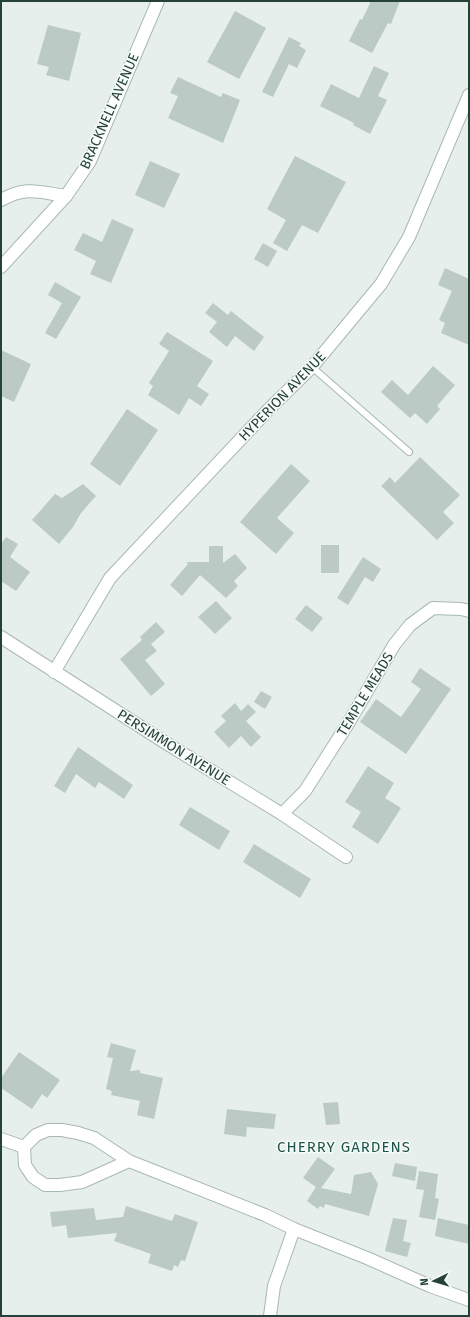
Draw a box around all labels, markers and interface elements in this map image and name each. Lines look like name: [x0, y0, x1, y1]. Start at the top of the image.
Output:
street label: BRACKNELL AVENUE: [76, 51, 143, 172]
street label: HYPERION AVENUE: [235, 348, 329, 445]
street label: TEMPLE MEADS: [334, 649, 397, 739]
street label: PERSIMMON AVENUE: [114, 706, 233, 789]
district label: CHERRY GARDENS: [277, 1138, 411, 1156]
north arrow: [414, 1261, 454, 1301]
text: N: [418, 1278, 431, 1286]

